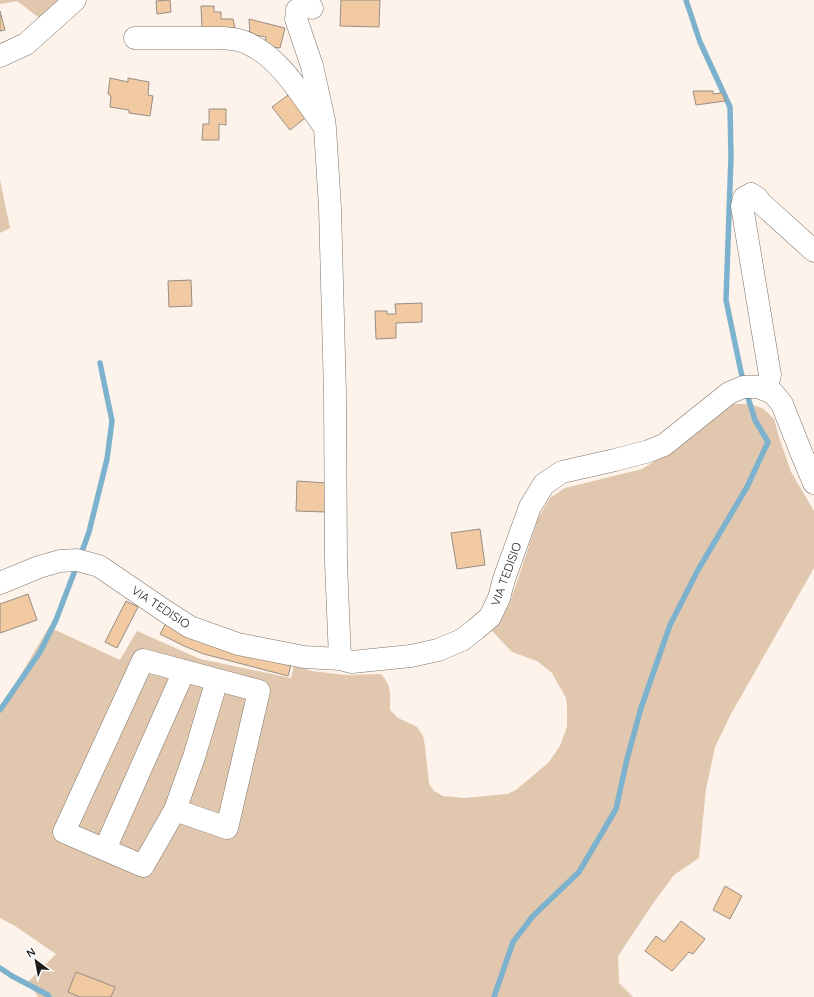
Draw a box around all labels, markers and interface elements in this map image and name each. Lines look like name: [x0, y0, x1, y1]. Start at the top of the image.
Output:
street label: VIA TEDISIO: [488, 540, 524, 608]
street label: VIA TEDISIO: [129, 583, 193, 631]
north arrow: [16, 941, 56, 981]
text: N: [24, 944, 38, 961]

